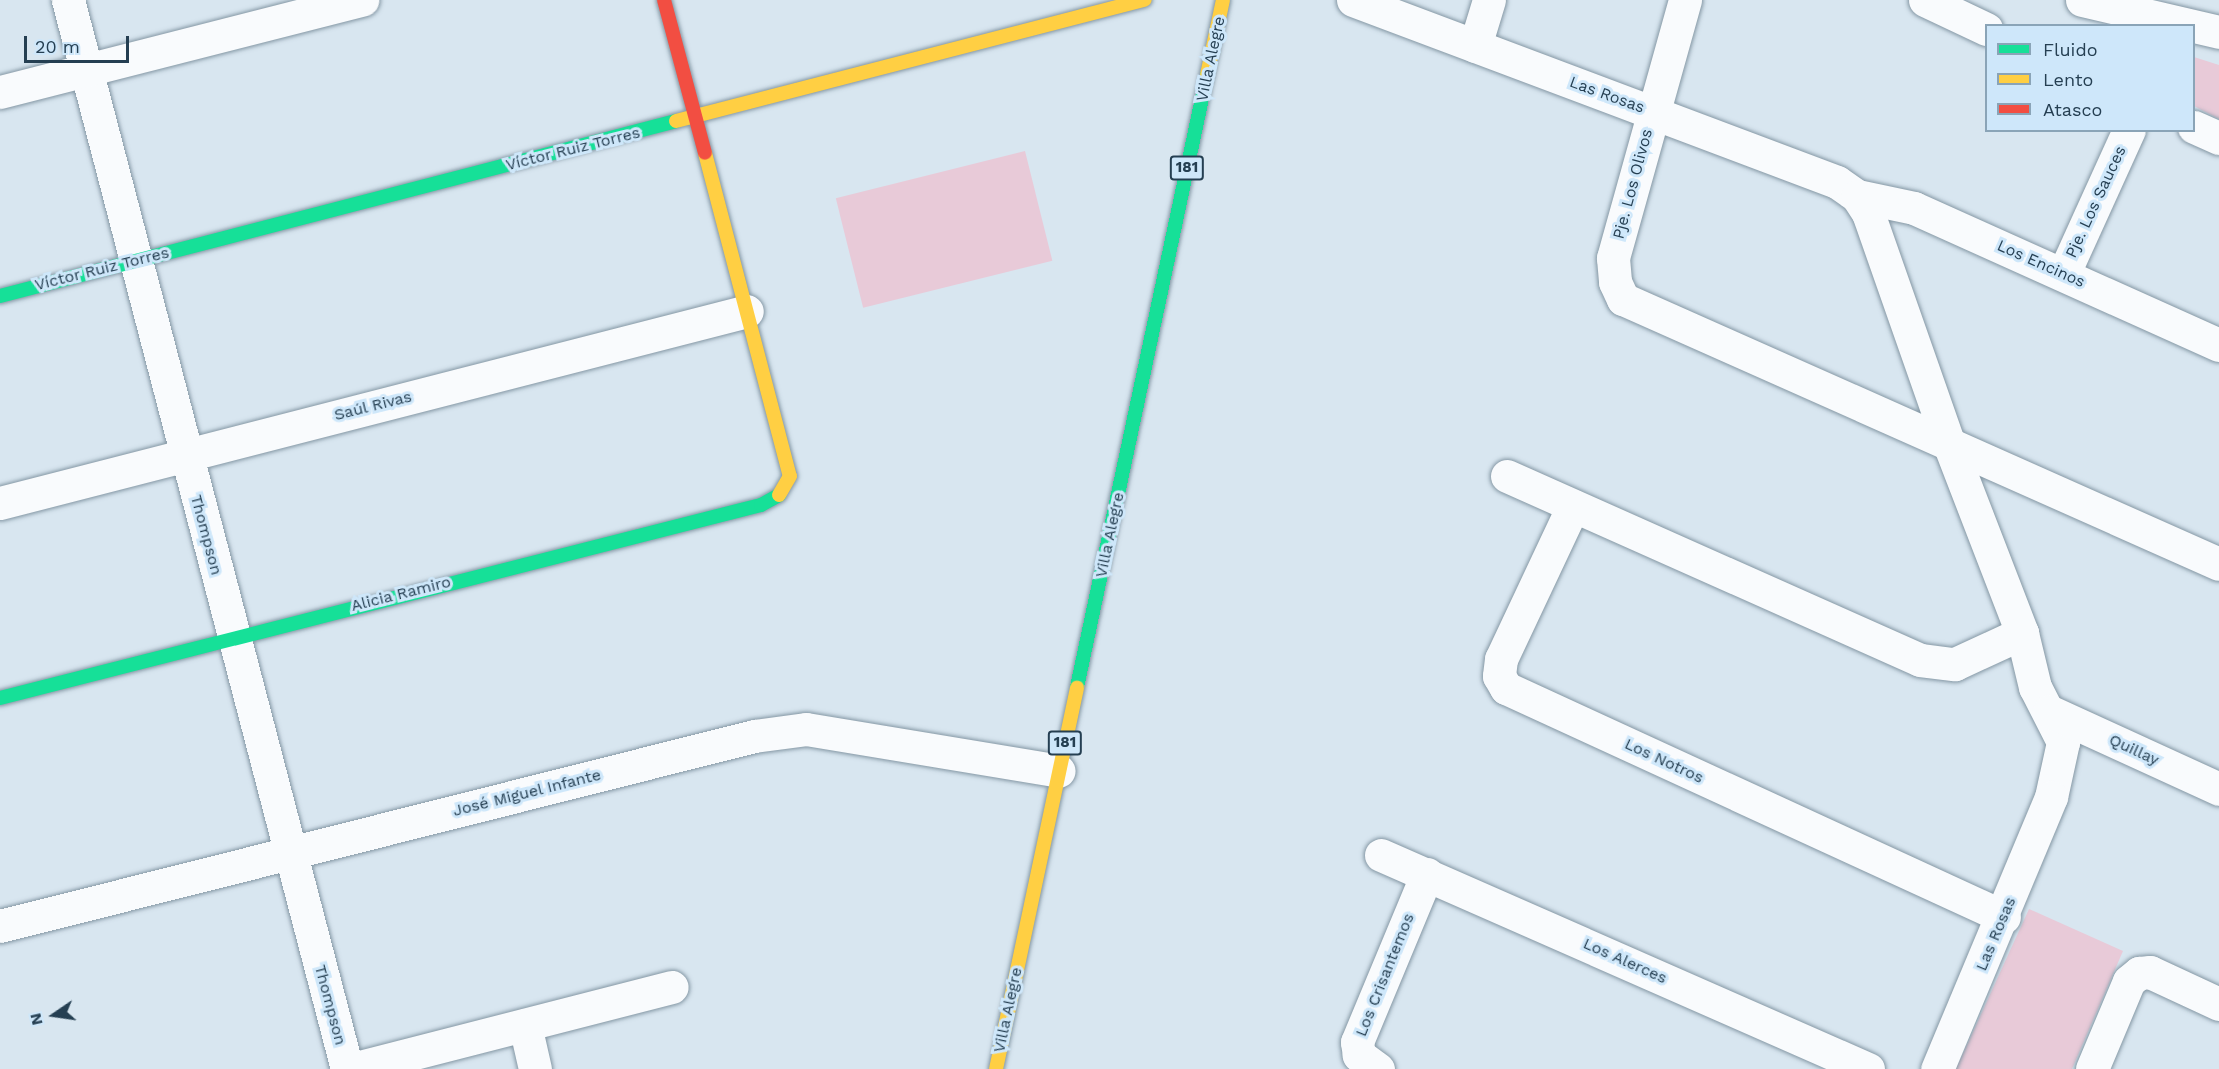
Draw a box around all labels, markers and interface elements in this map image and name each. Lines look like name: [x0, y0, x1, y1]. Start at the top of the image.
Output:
street label: Villa Alegre: [1192, 14, 1230, 104]
scale bar: [27, 24, 132, 62]
legend: [1985, 24, 2195, 132]
text: 20 m: [35, 36, 80, 57]
text: Fluido: [2043, 39, 2097, 60]
text: Lento: [2043, 69, 2093, 90]
street label: Las Rosas: [1567, 73, 1647, 117]
text: Atasco: [2043, 99, 2102, 120]
street label: Víctor Ruiz Torres: [504, 123, 642, 175]
street label: Pje. Los Olivos: [1609, 127, 1657, 241]
street label: Pje. Los Sauces: [2062, 143, 2130, 261]
road number: 181: [1169, 156, 1205, 180]
street label: Los Encinos: [1994, 236, 2088, 292]
street label: Víctor Ruiz Torres: [33, 243, 171, 295]
street label: Saúl Rivas: [332, 387, 414, 425]
street label: Villa Alegre: [1091, 490, 1129, 580]
street label: Thompson: [186, 493, 226, 577]
street label: Alicia Ramiro: [349, 572, 453, 616]
street label: Quillay: [2106, 730, 2162, 770]
road number: 181: [1047, 731, 1083, 755]
street label: Los Notros: [1621, 734, 1707, 788]
street label: José Miguel Infante: [451, 765, 603, 821]
street label: Las Rosas: [1972, 894, 2020, 974]
street label: Los Crisantemos: [1352, 911, 1418, 1039]
street label: Los Alerces: [1580, 934, 1670, 988]
street label: Thompson: [310, 963, 350, 1047]
street label: Villa Alegre: [989, 965, 1027, 1055]
north arrow: [24, 985, 84, 1045]
text: N: [25, 1011, 47, 1027]

